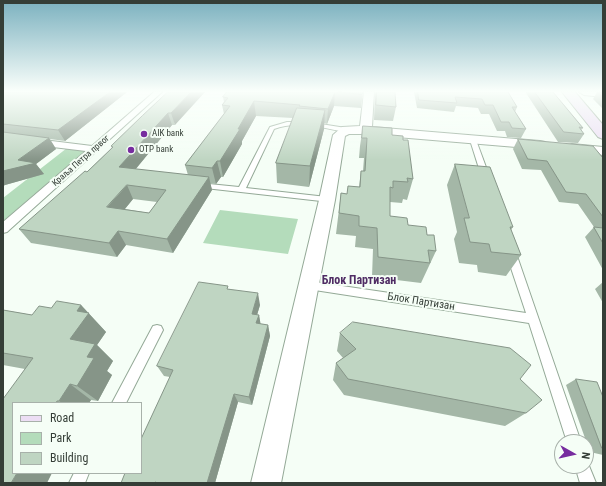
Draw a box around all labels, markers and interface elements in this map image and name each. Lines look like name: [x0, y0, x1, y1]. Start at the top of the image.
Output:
marker: AIK bank: [139, 129, 149, 139]
place label: AIK bank: [152, 129, 184, 139]
street label: Краља Петра првог: [50, 133, 112, 189]
marker: OTP bank: [126, 145, 136, 155]
place label: OTP bank: [139, 145, 173, 155]
district label: Блок Партизан: [322, 274, 396, 288]
street label: Блок Партизан: [386, 290, 456, 314]
legend: [12, 402, 142, 474]
text: Road: [50, 411, 74, 425]
text: Park: [50, 431, 71, 445]
north arrow: [554, 434, 594, 474]
text: Building: [50, 451, 88, 465]
text: N: [578, 451, 592, 460]

